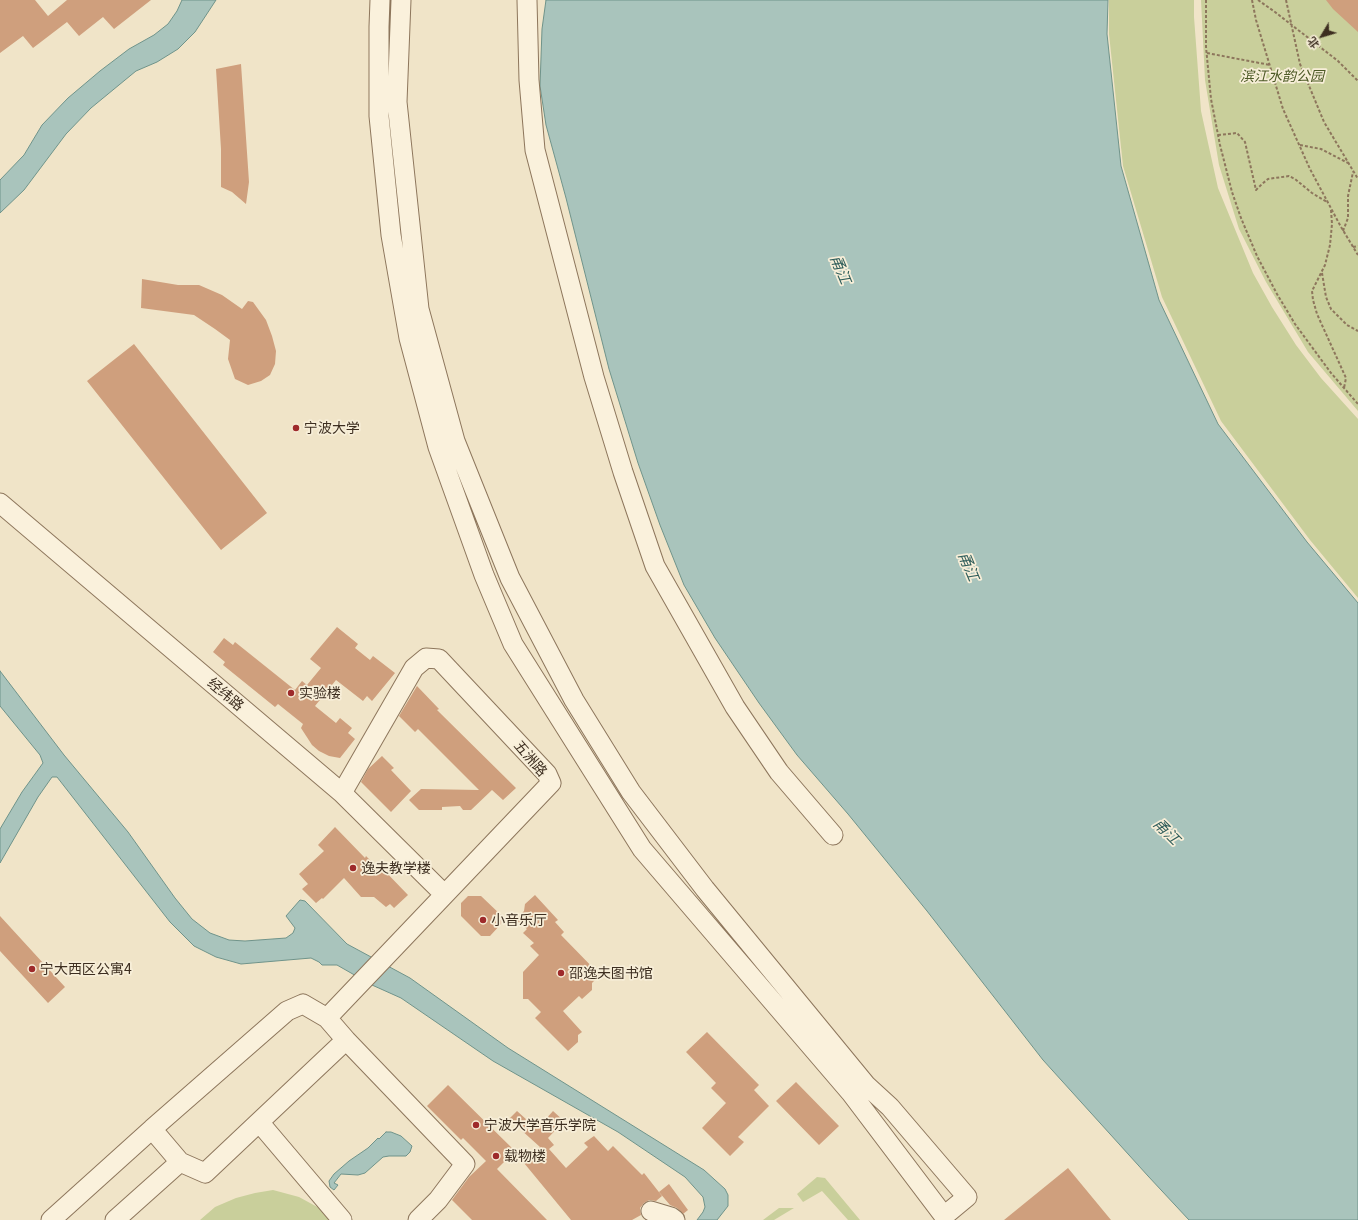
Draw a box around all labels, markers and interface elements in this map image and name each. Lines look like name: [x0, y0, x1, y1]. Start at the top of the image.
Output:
north arrow: [1302, 16, 1342, 56]
text: 北: [1303, 34, 1322, 53]
park label: 滨江水韵公园: [1240, 68, 1324, 84]
water label: 甬江: [827, 252, 855, 286]
place label: 宁波大学: [304, 420, 360, 436]
marker: 宁波大学: [291, 423, 301, 433]
water label: 甬江: [955, 549, 983, 583]
street label: 经纬路: [205, 674, 247, 714]
place label: 实验楼: [299, 685, 341, 701]
marker: 实验楼: [286, 688, 296, 698]
street label: 五洲路: [511, 737, 551, 779]
water label: 甬江: [1150, 814, 1184, 848]
place label: 逸夫教学楼: [361, 860, 431, 876]
marker: 逸夫教学楼: [348, 863, 358, 873]
place label: 小音乐厅: [491, 912, 547, 928]
marker: 小音乐厅: [478, 915, 488, 925]
place label: 宁大西区公寓4: [40, 961, 132, 977]
marker: 宁大西区公寓4: [27, 964, 37, 974]
place label: 邵逸夫图书馆: [569, 965, 653, 981]
marker: 邵逸夫图书馆: [556, 968, 566, 978]
place label: 宁波大学音乐学院: [484, 1117, 596, 1133]
marker: 宁波大学音乐学院: [471, 1120, 481, 1130]
place label: 载物楼: [504, 1148, 546, 1164]
marker: 载物楼: [491, 1151, 501, 1161]

